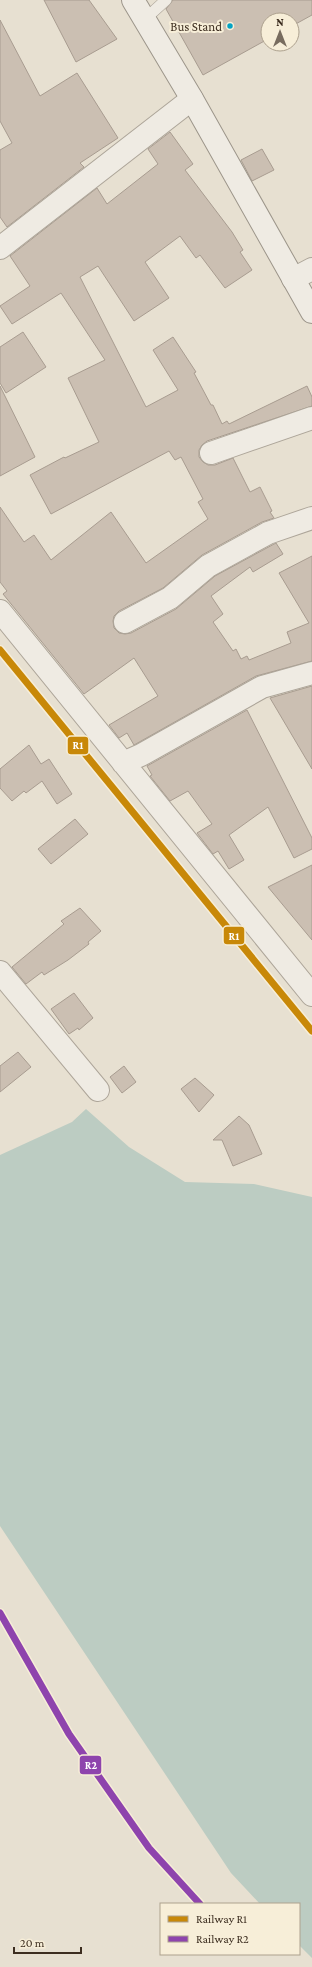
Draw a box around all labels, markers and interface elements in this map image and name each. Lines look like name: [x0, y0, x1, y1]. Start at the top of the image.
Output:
north arrow: [260, 12, 300, 52]
text: N: [276, 16, 284, 28]
place label: Bus Stand: [170, 19, 222, 34]
marker: Bus Stand: [225, 21, 235, 31]
line badge: R1: [67, 736, 89, 755]
text: R1: [73, 739, 83, 751]
line badge: R1: [223, 926, 245, 945]
text: R1: [229, 930, 239, 942]
line badge: R2: [79, 1755, 102, 1775]
text: R2: [85, 1759, 98, 1771]
legend: [160, 1903, 300, 1955]
text: Railway R1: [196, 1912, 247, 1926]
scale bar: [14, 1929, 81, 1955]
text: Railway R2: [196, 1932, 249, 1946]
text: 20 m: [20, 1936, 45, 1950]

